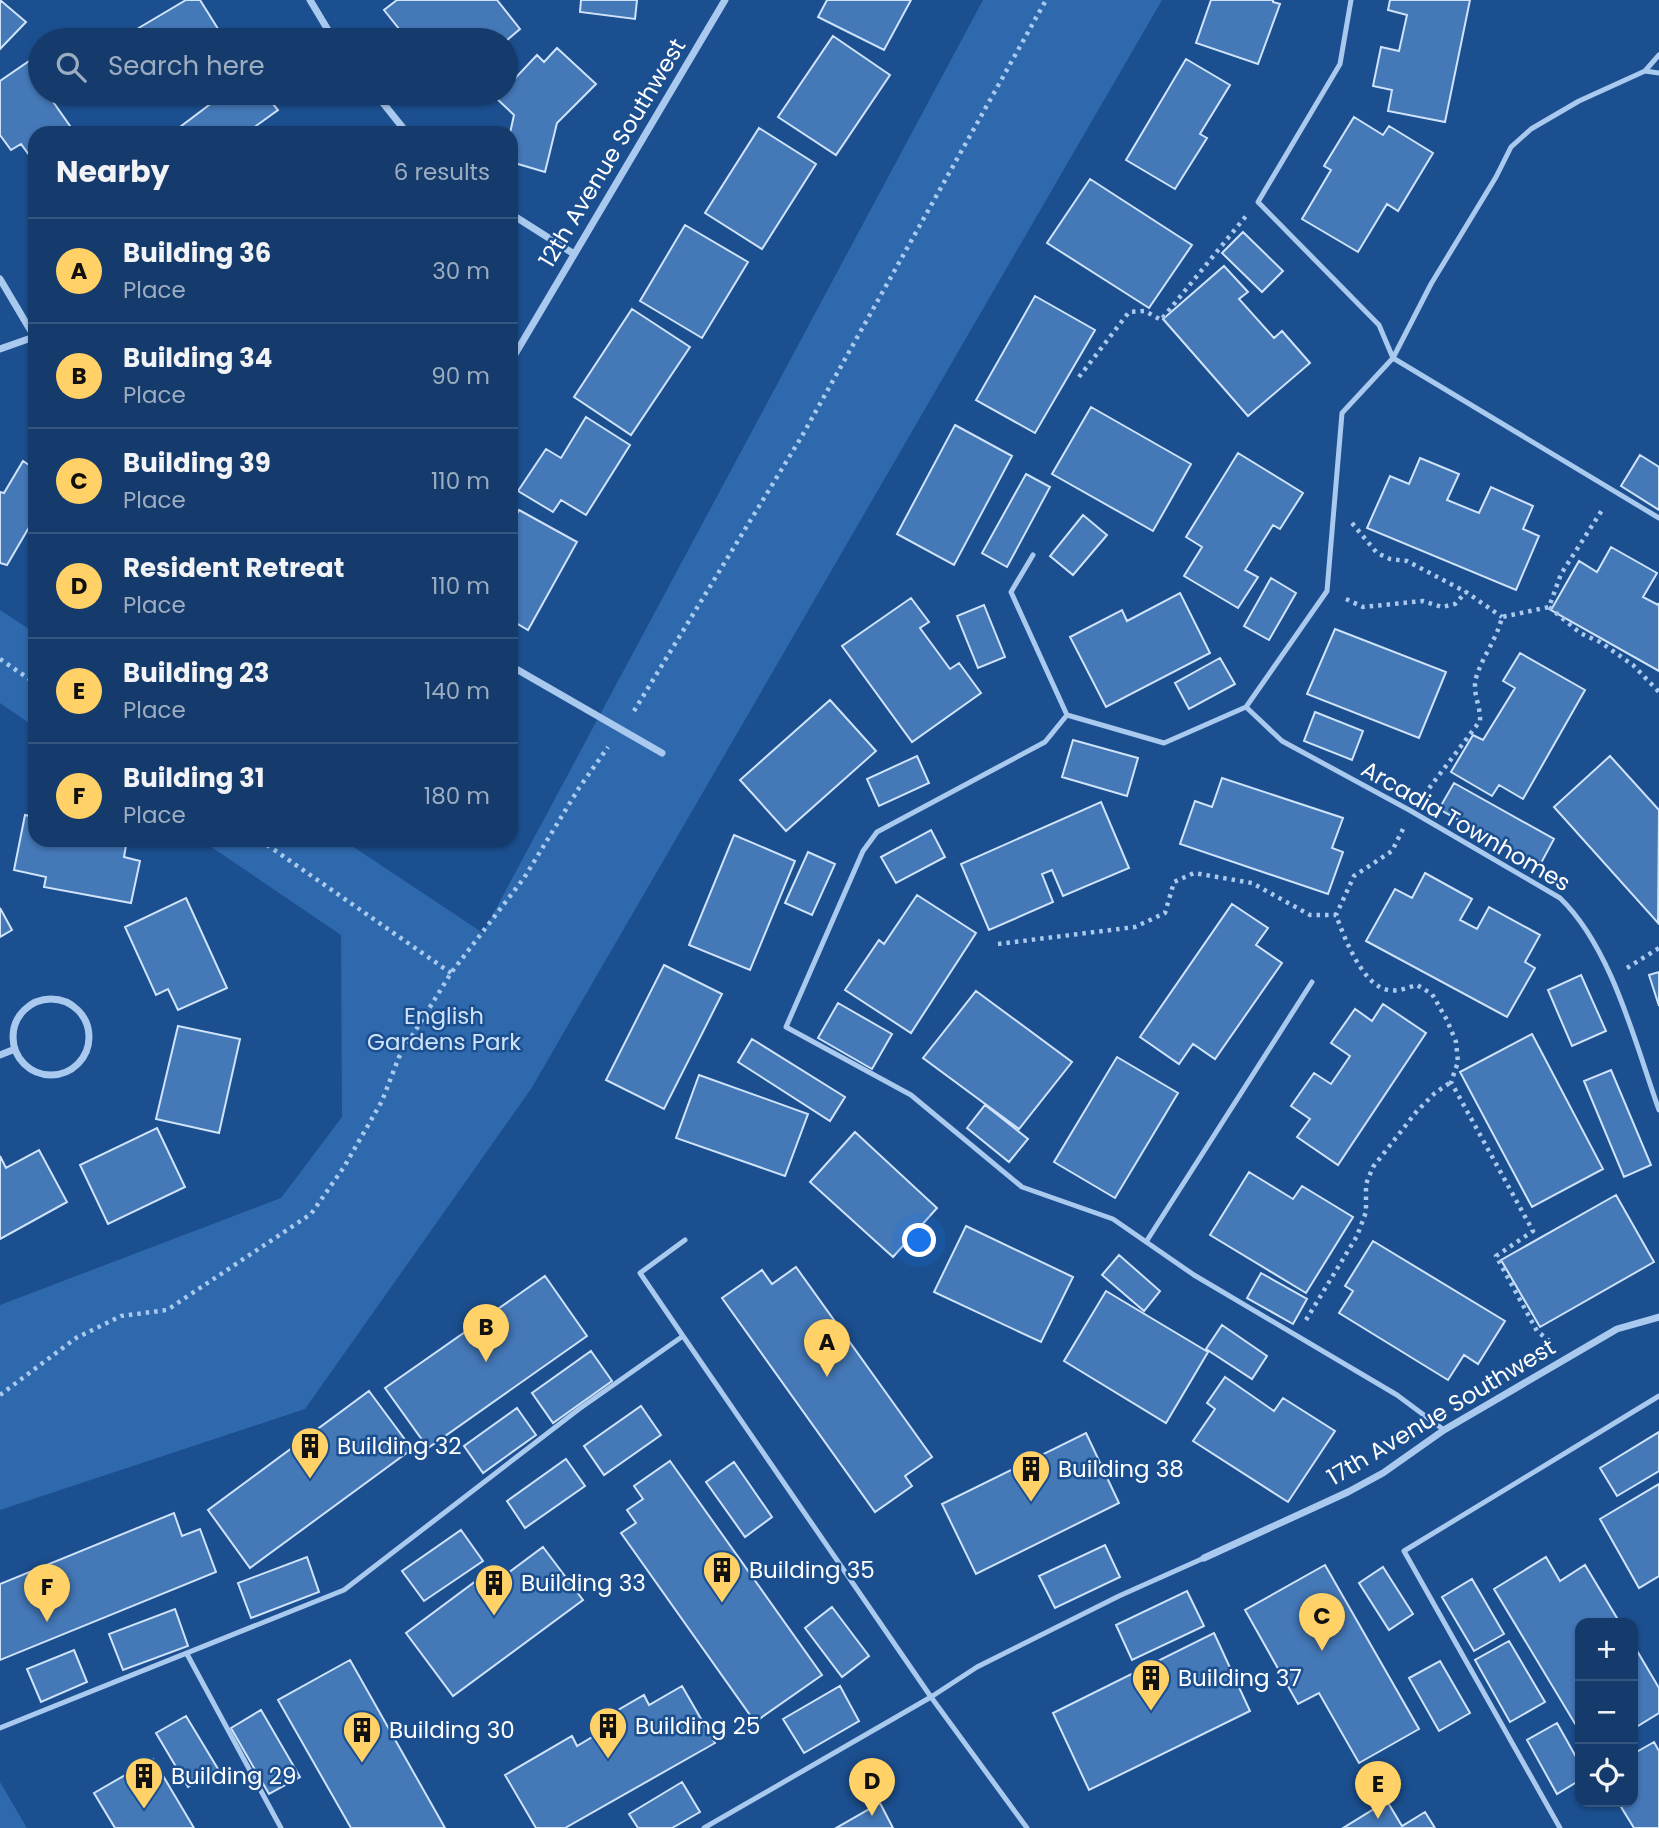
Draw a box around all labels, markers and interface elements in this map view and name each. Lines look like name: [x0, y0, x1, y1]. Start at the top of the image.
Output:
search box: [28, 28, 518, 105]
street label: 12th Avenue Southwest: [531, 33, 693, 273]
icon: search: [52, 48, 90, 86]
text: Search here: [108, 48, 265, 84]
text: Nearby: [56, 150, 170, 193]
text: 6 results: [394, 156, 490, 188]
text: Building 36: [123, 235, 271, 271]
text: A: [71, 255, 87, 287]
text: 30 m: [432, 255, 490, 287]
text: Place: [123, 274, 186, 306]
text: Building 34: [123, 340, 272, 376]
text: B: [71, 360, 87, 392]
text: 90 m: [431, 360, 490, 392]
text: Place: [123, 379, 186, 411]
text: Building 39: [123, 445, 271, 481]
text: C: [70, 465, 88, 497]
text: 110 m: [431, 465, 490, 497]
text: Place: [123, 484, 186, 516]
text: Resident Retreat: [123, 550, 344, 586]
text: D: [71, 570, 87, 602]
text: 110 m: [431, 570, 490, 602]
text: Place: [123, 589, 186, 621]
text: Building 23: [123, 655, 270, 691]
text: E: [73, 675, 85, 707]
text: 140 m: [424, 675, 490, 707]
text: Place: [123, 694, 186, 726]
street label: Arcadia Townhomes: [1356, 753, 1576, 899]
text: Building 31: [123, 760, 265, 796]
text: F: [73, 780, 85, 812]
text: 180 m: [424, 780, 490, 812]
text: Place: [123, 799, 186, 831]
park label: English Gardens Park: [367, 1000, 521, 1058]
your location: [902, 1223, 936, 1257]
pin: B: [463, 1304, 509, 1362]
pin: A: [804, 1319, 850, 1377]
street label: 17th Avenue Southwest: [1321, 1331, 1561, 1493]
building icon: Building 32: [289, 1425, 331, 1480]
place label: Building 32: [337, 1430, 462, 1462]
building icon: Building 38: [1010, 1448, 1052, 1503]
place label: Building 38: [1058, 1453, 1184, 1485]
building icon: Building 35: [701, 1549, 743, 1604]
place label: Building 35: [749, 1554, 875, 1586]
building icon: Building 33: [473, 1562, 515, 1617]
pin: F: [24, 1564, 70, 1622]
place label: Building 33: [521, 1567, 646, 1599]
pin: C: [1299, 1593, 1345, 1651]
map controls: [1575, 1618, 1638, 1807]
button: +: [1575, 1618, 1638, 1681]
building icon: Building 37: [1130, 1657, 1172, 1712]
place label: Building 37: [1178, 1662, 1302, 1694]
button: −: [1575, 1681, 1638, 1744]
building icon: Building 25: [587, 1705, 629, 1760]
building icon: Building 30: [341, 1709, 383, 1764]
place label: Building 25: [635, 1710, 760, 1742]
place label: Building 30: [389, 1714, 515, 1746]
button: locate: [1575, 1744, 1638, 1807]
building icon: Building 29: [123, 1755, 165, 1810]
pin: D: [849, 1758, 895, 1816]
place label: Building 29: [171, 1760, 296, 1792]
pin: E: [1355, 1761, 1401, 1819]

